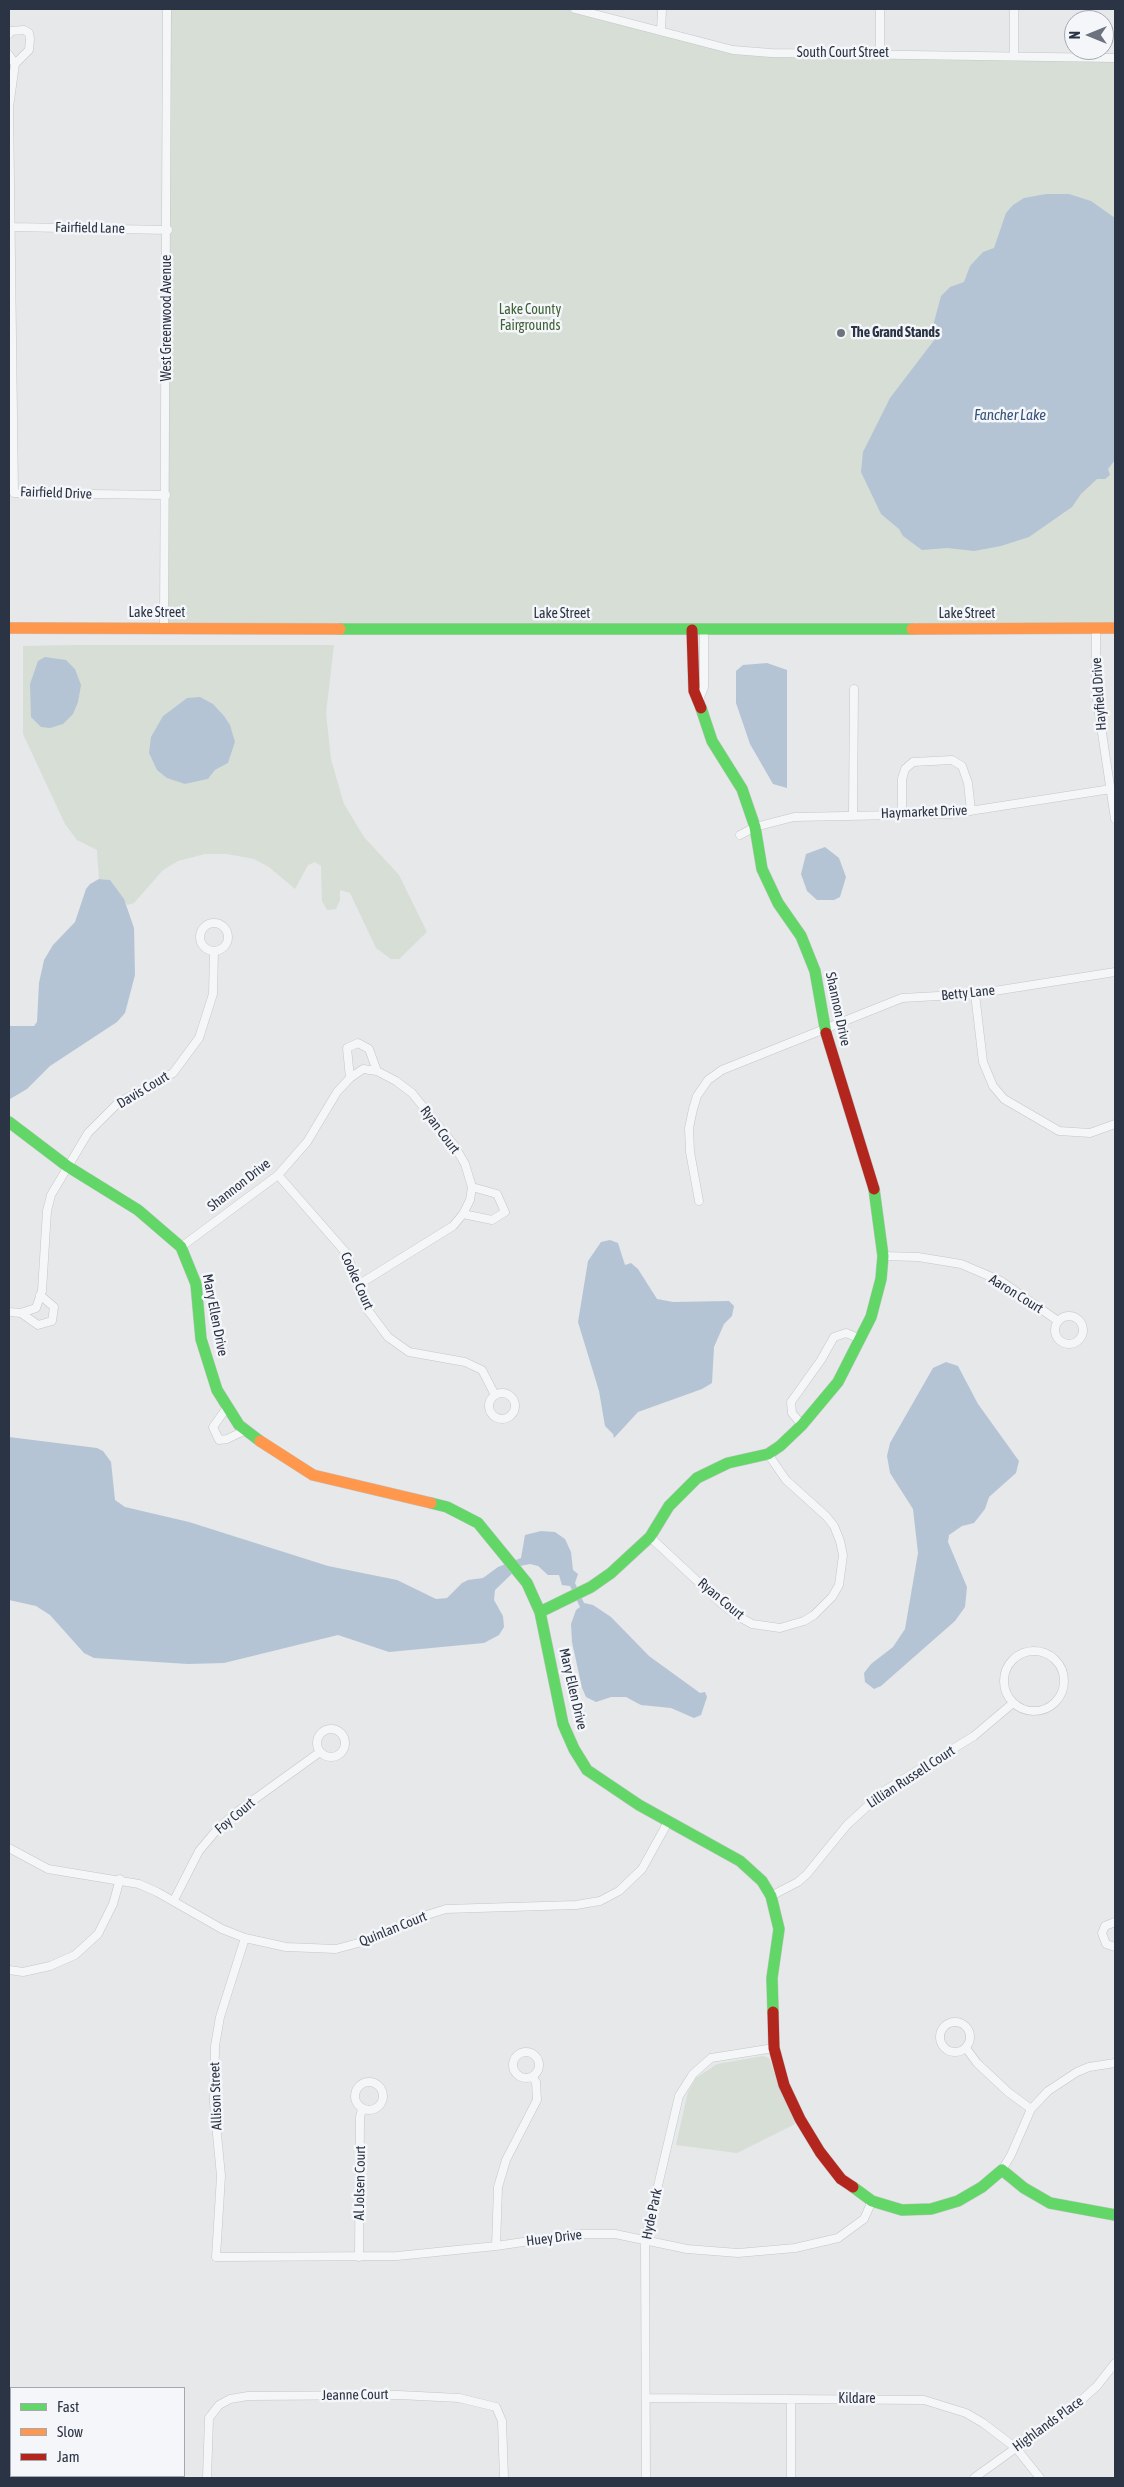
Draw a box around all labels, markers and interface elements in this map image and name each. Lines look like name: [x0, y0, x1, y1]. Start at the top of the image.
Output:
north arrow: [1064, 10, 1114, 60]
text: N: [1067, 31, 1083, 39]
street label: South Court Street: [797, 45, 889, 61]
street label: Fairfield Lane: [55, 219, 125, 237]
street label: West Greenwood Avenue: [159, 255, 175, 381]
park label: Lake County Fairgrounds: [499, 302, 561, 334]
place label: The Grand Stands: [851, 325, 940, 341]
marker: The Grand Stands: [835, 327, 847, 339]
water label: Fancher Lake: [974, 406, 1046, 424]
street label: Fairfield Drive: [20, 483, 92, 503]
street label: Lake Street: [129, 605, 185, 621]
street label: Lake Street: [534, 606, 590, 622]
street label: Lake Street: [939, 606, 995, 622]
street label: Hayfield Drive: [1088, 657, 1110, 731]
street label: Haymarket Drive: [880, 802, 968, 822]
street label: Shannon Drive: [822, 970, 854, 1048]
street label: Betty Lane: [940, 982, 996, 1004]
street label: Davis Court: [114, 1068, 172, 1112]
street label: Ryan Court: [417, 1103, 463, 1157]
street label: Shannon Drive: [204, 1155, 274, 1215]
street label: Cooke Court: [337, 1250, 377, 1312]
street label: Aaron Court: [986, 1271, 1046, 1317]
street label: Mary Ellen Drive: [199, 1273, 231, 1357]
street label: Ryan Court: [694, 1575, 748, 1623]
street label: Mary Ellen Drive: [555, 1647, 591, 1731]
street label: Lillian Russell Court: [864, 1742, 958, 1812]
street label: Foy Court: [212, 1794, 258, 1838]
street label: Quinlan Court: [357, 1908, 429, 1950]
street label: Allison Street: [206, 2062, 226, 2130]
street label: Al Jolsen Court: [351, 2145, 369, 2221]
street label: Hyde Park: [638, 2187, 666, 2241]
street label: Huey Drive: [525, 2226, 583, 2250]
street label: Jeanne Court: [321, 2386, 389, 2404]
legend: [10, 2387, 185, 2477]
street label: Kildare: [838, 2391, 876, 2407]
street label: Highlands Place: [1009, 2393, 1087, 2455]
text: Fast: [57, 2398, 79, 2415]
text: Slow: [57, 2423, 83, 2440]
text: Jam: [57, 2448, 80, 2465]

